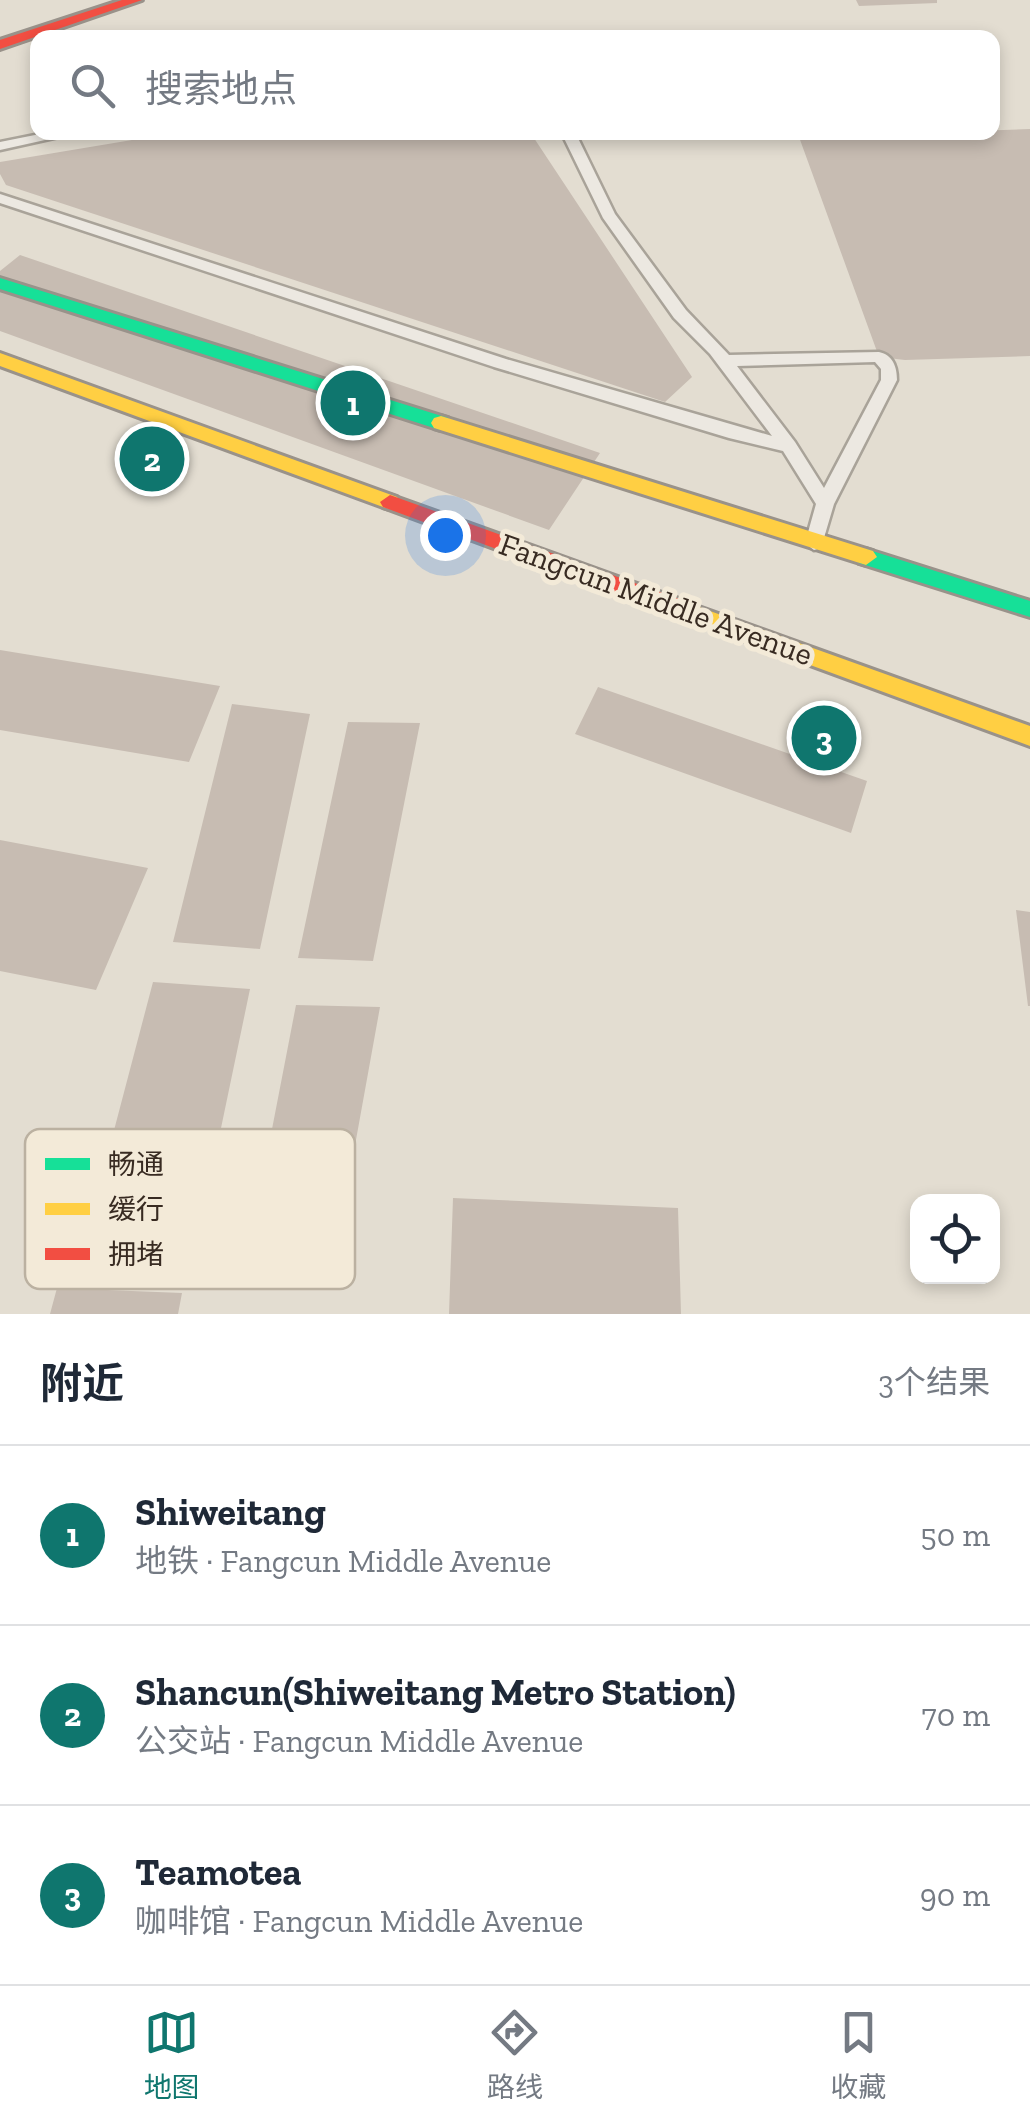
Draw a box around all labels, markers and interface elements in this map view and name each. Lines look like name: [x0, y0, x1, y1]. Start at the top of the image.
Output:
search box: [30, 30, 1000, 140]
icon: search: [65, 58, 120, 113]
text: 搜索地点: [145, 66, 297, 112]
pin: 1: [320, 366, 386, 440]
pin: 2: [120, 422, 184, 496]
your location: [420, 510, 471, 561]
street label: Fangcun Middle Avenue: [494, 525, 818, 673]
pin: 3: [792, 700, 856, 776]
legend: [25, 1129, 355, 1289]
text: 畅通: [108, 1148, 164, 1181]
text: 缓行: [108, 1193, 164, 1226]
map controls: [910, 1194, 1000, 1284]
button: locate: [910, 1194, 1000, 1284]
text: 拥堵: [108, 1238, 164, 1271]
text: 附近: [40, 1358, 124, 1409]
text: 3个结果: [878, 1363, 990, 1401]
text: Shiweitang: [135, 1489, 326, 1535]
text: 1: [66, 1516, 79, 1554]
text: 50 m: [920, 1516, 990, 1554]
text: 地铁 · Fangcun Middle Avenue: [135, 1542, 551, 1580]
text: Shancun(Shiweitang Metro Station): [135, 1669, 735, 1715]
text: 2: [64, 1696, 81, 1734]
text: 70 m: [922, 1696, 990, 1734]
text: 公交站 · Fangcun Middle Avenue: [135, 1722, 583, 1760]
text: Teamotea: [135, 1849, 302, 1895]
text: 3: [64, 1876, 81, 1914]
text: 90 m: [920, 1876, 990, 1914]
text: 咖啡馆 · Fangcun Middle Avenue: [135, 1902, 583, 1940]
tab: 地图: [144, 2005, 200, 2105]
tab: 路线: [487, 2005, 543, 2105]
tab: 收藏: [830, 2005, 886, 2105]

